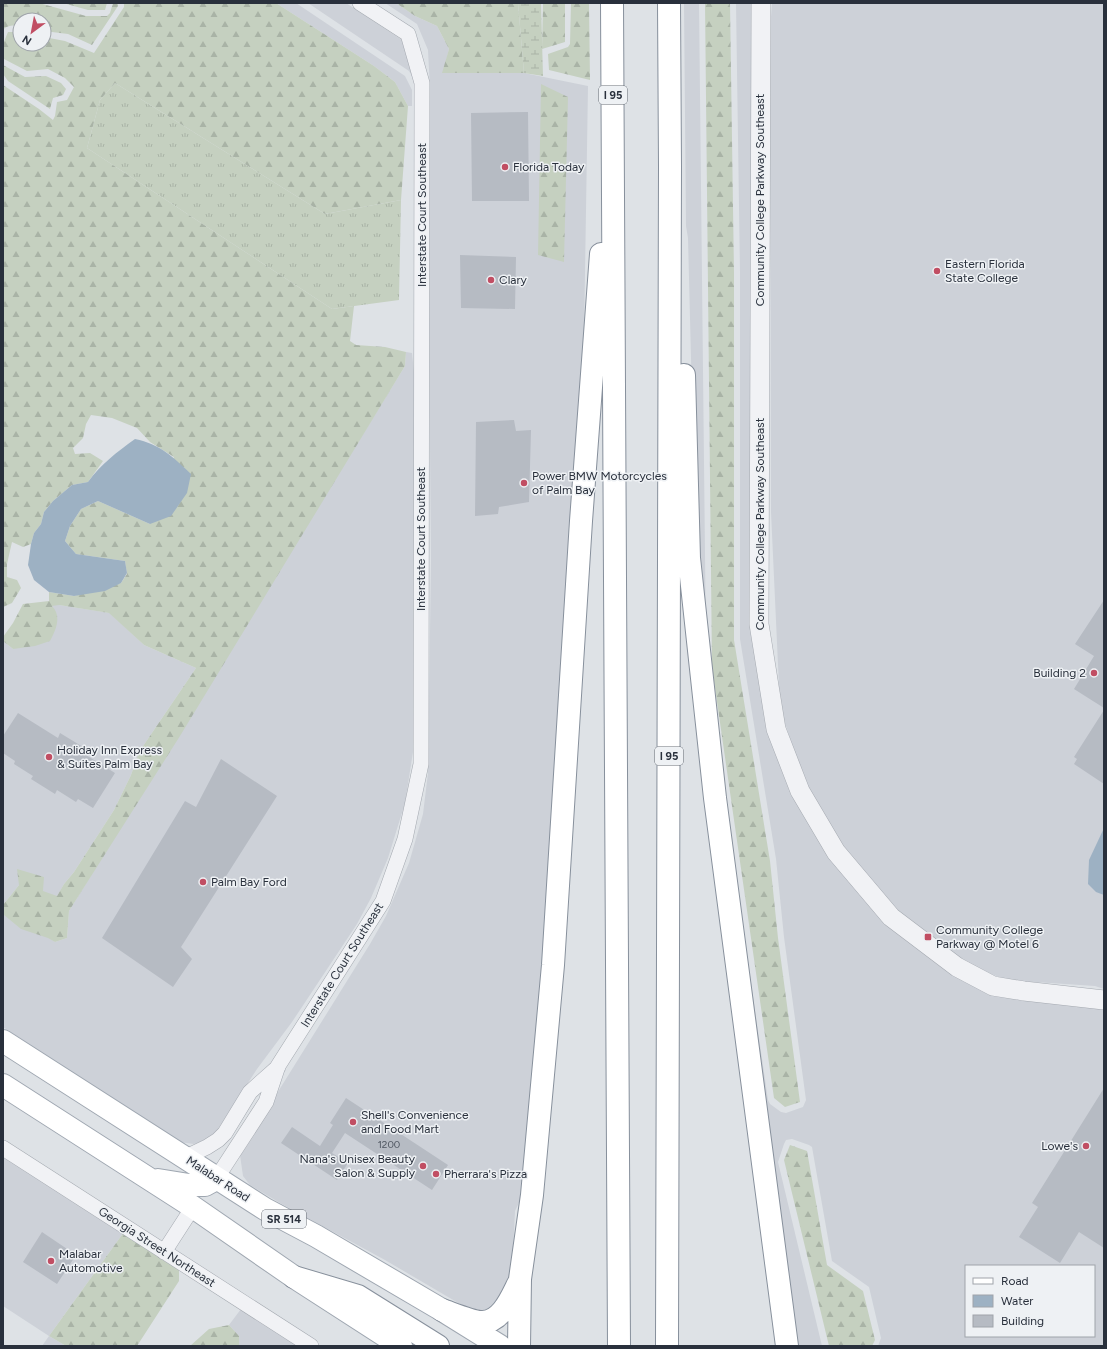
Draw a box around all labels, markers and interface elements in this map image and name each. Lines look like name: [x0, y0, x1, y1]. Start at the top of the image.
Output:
north arrow: [12, 12, 52, 52]
text: N: [20, 32, 34, 48]
road number: I 95: [599, 86, 627, 104]
street label: Community College Parkway Southeast: [753, 93, 767, 306]
street label: Interstate Court Southeast: [415, 142, 429, 287]
place label: Florida Today: [513, 160, 585, 174]
marker: Florida Today: [500, 162, 510, 172]
place label: Eastern Florida State College: [945, 257, 1025, 285]
marker: Eastern Florida State College: [932, 266, 942, 276]
place label: Clary: [499, 273, 527, 287]
marker: Clary: [486, 275, 496, 285]
street label: Community College Parkway Southeast: [753, 417, 767, 630]
street label: Interstate Court Southeast: [414, 466, 428, 611]
place label: Power BMW Motorcycles of Palm Bay: [532, 469, 667, 497]
marker: Power BMW Motorcycles of Palm Bay: [519, 478, 529, 488]
place label: Building 2: [1033, 666, 1086, 680]
marker: Building 2: [1089, 668, 1099, 678]
place label: Holiday Inn Express & Suites Palm Bay: [57, 743, 162, 771]
road number: I 95: [655, 747, 683, 765]
marker: Holiday Inn Express & Suites Palm Bay: [44, 752, 54, 762]
place label: Palm Bay Ford: [211, 875, 287, 889]
marker: Palm Bay Ford: [198, 877, 208, 887]
street label: Interstate Court Southeast: [298, 900, 386, 1030]
place label: Community College Parkway @ Motel 6: [936, 923, 1044, 951]
marker: Community College Parkway @ Motel 6: [923, 932, 933, 942]
place label: Shell's Convenience and Food Mart: [361, 1108, 469, 1136]
marker: Shell's Convenience and Food Mart: [348, 1117, 358, 1127]
house number: 1200: [378, 1138, 400, 1151]
place label: Lowe's: [1041, 1139, 1078, 1153]
marker: Lowe's: [1081, 1141, 1091, 1151]
place label: Nana's Unisex Beauty Salon & Supply: [300, 1152, 416, 1180]
street label: Malabar Road: [184, 1153, 252, 1205]
marker: Nana's Unisex Beauty Salon & Supply: [418, 1161, 428, 1171]
place label: Pherrara's Pizza: [444, 1167, 527, 1181]
marker: Pherrara's Pizza: [431, 1169, 441, 1179]
street label: Georgia Street Northeast: [96, 1204, 218, 1290]
road number: SR 514: [262, 1210, 306, 1228]
place label: Malabar Automotive: [59, 1247, 123, 1275]
marker: Malabar Automotive: [46, 1256, 56, 1266]
legend: [965, 1265, 1095, 1337]
text: Road: [1001, 1274, 1029, 1288]
text: Water: [1001, 1294, 1033, 1308]
text: Building: [1001, 1314, 1044, 1328]

